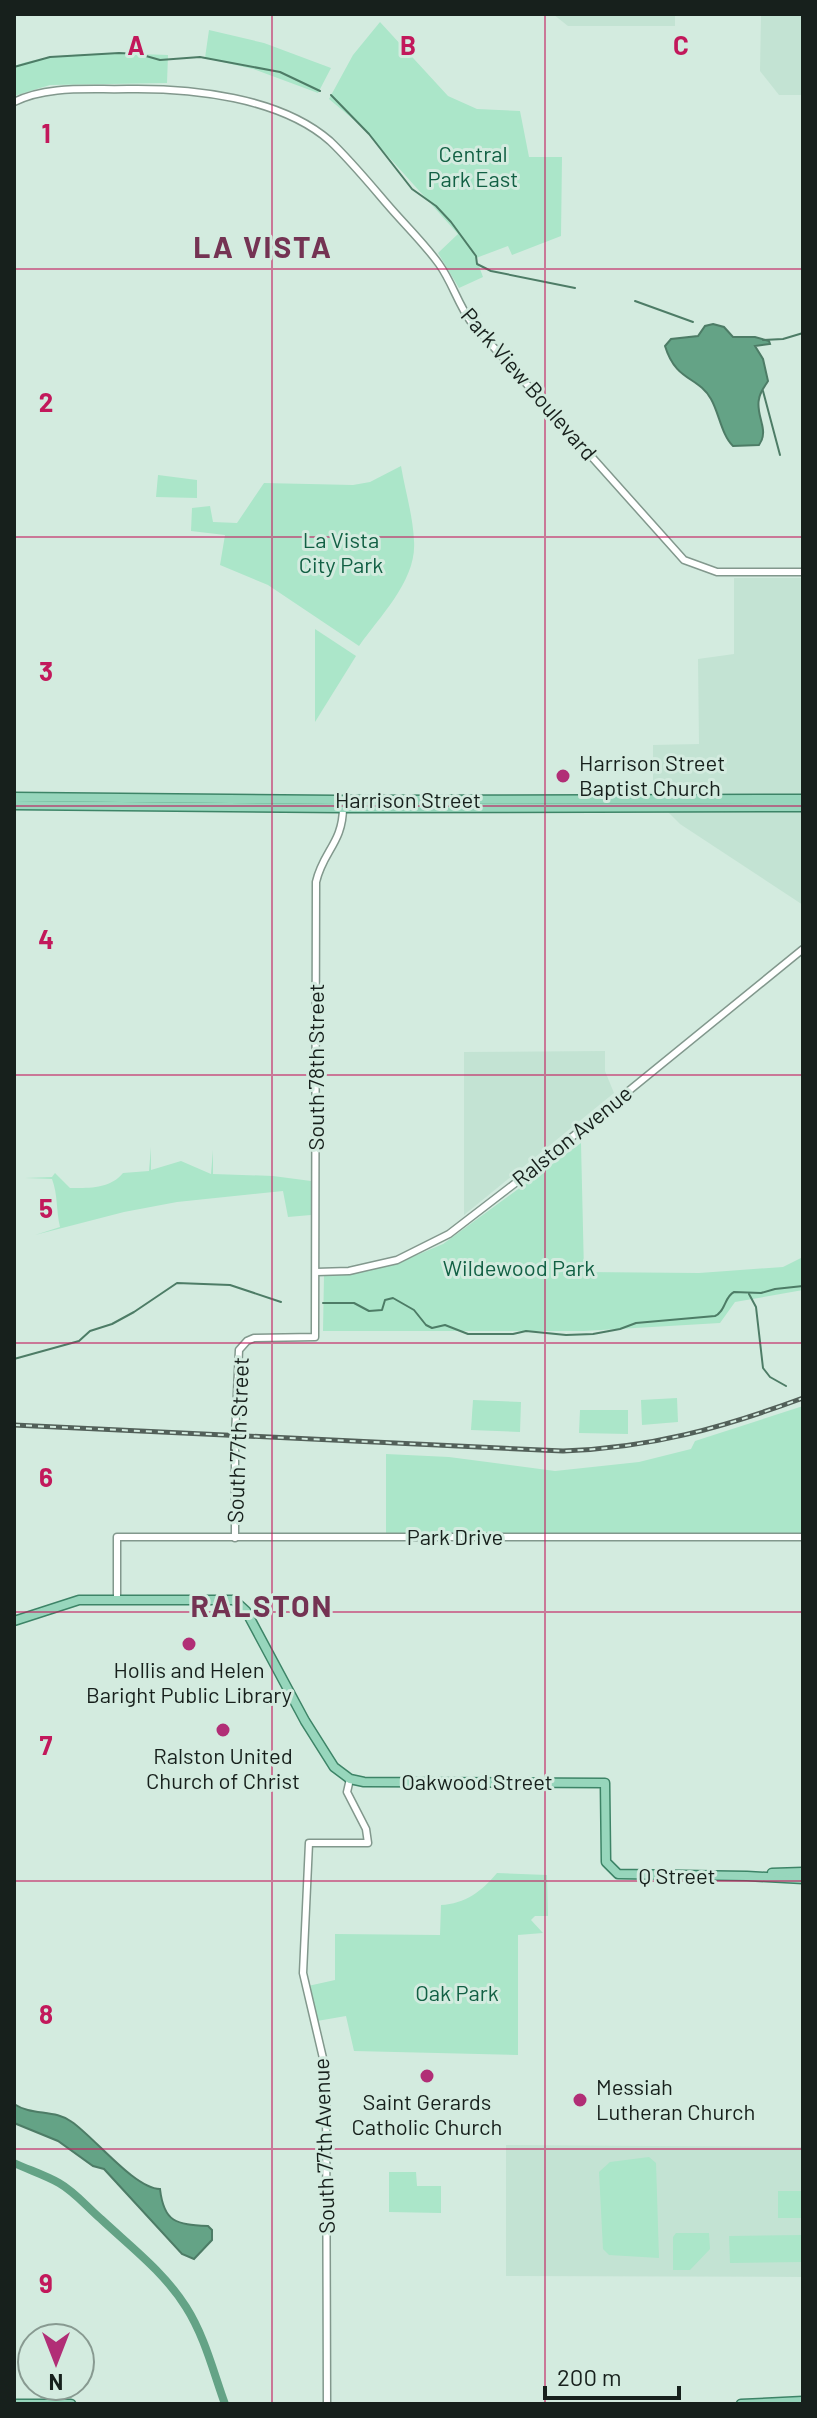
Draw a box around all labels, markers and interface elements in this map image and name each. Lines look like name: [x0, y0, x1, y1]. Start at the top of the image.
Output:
text: A: [127, 29, 145, 60]
text: B: [400, 29, 416, 60]
text: C: [673, 29, 689, 60]
text: 1: [41, 117, 51, 148]
park label: Central Park East: [428, 140, 518, 191]
district label: LA VISTA: [193, 228, 333, 264]
street label: Park View Boulevard: [457, 302, 603, 465]
text: 2: [39, 386, 53, 417]
park label: La Vista City Park: [299, 526, 383, 577]
text: 3: [39, 655, 53, 686]
place label: Harrison Street Baptist Church: [579, 749, 725, 800]
marker: Harrison Street Baptist Church: [554, 767, 572, 785]
street label: Harrison Street: [335, 786, 481, 812]
text: 4: [38, 923, 54, 954]
street label: South 78th Street: [302, 983, 328, 1151]
street label: Ralston Avenue: [506, 1079, 636, 1191]
text: 5: [39, 1192, 53, 1223]
park label: Wildewood Park: [443, 1254, 595, 1280]
street label: South 77th Street: [221, 1357, 253, 1523]
text: 6: [39, 1461, 53, 1492]
street label: Park Drive: [407, 1523, 503, 1549]
district label: RALSTON: [190, 1587, 334, 1623]
marker: Hollis and Helen Baright Public Library: [180, 1635, 198, 1653]
place label: Hollis and Helen Baright Public Library: [86, 1656, 292, 1707]
marker: Ralston United Church of Christ: [214, 1721, 232, 1739]
text: 7: [40, 1729, 53, 1760]
place label: Ralston United Church of Christ: [146, 1742, 300, 1793]
street label: Oakwood Street: [401, 1768, 553, 1794]
street label: Q Street: [638, 1862, 716, 1888]
park label: Oak Park: [415, 1979, 499, 2005]
text: 8: [39, 1998, 53, 2029]
street label: South 77th Avenue: [307, 2058, 339, 2234]
marker: Saint Gerards Catholic Church: [418, 2067, 436, 2085]
place label: Messiah Lutheran Church: [596, 2073, 755, 2124]
place label: Saint Gerards Catholic Church: [352, 2088, 502, 2139]
marker: Messiah Lutheran Church: [571, 2091, 589, 2109]
text: 9: [39, 2267, 53, 2298]
north arrow: [16, 2322, 96, 2402]
scale bar: [545, 2350, 679, 2400]
text: 200 m: [557, 2362, 622, 2391]
text: N: [49, 2370, 63, 2396]

